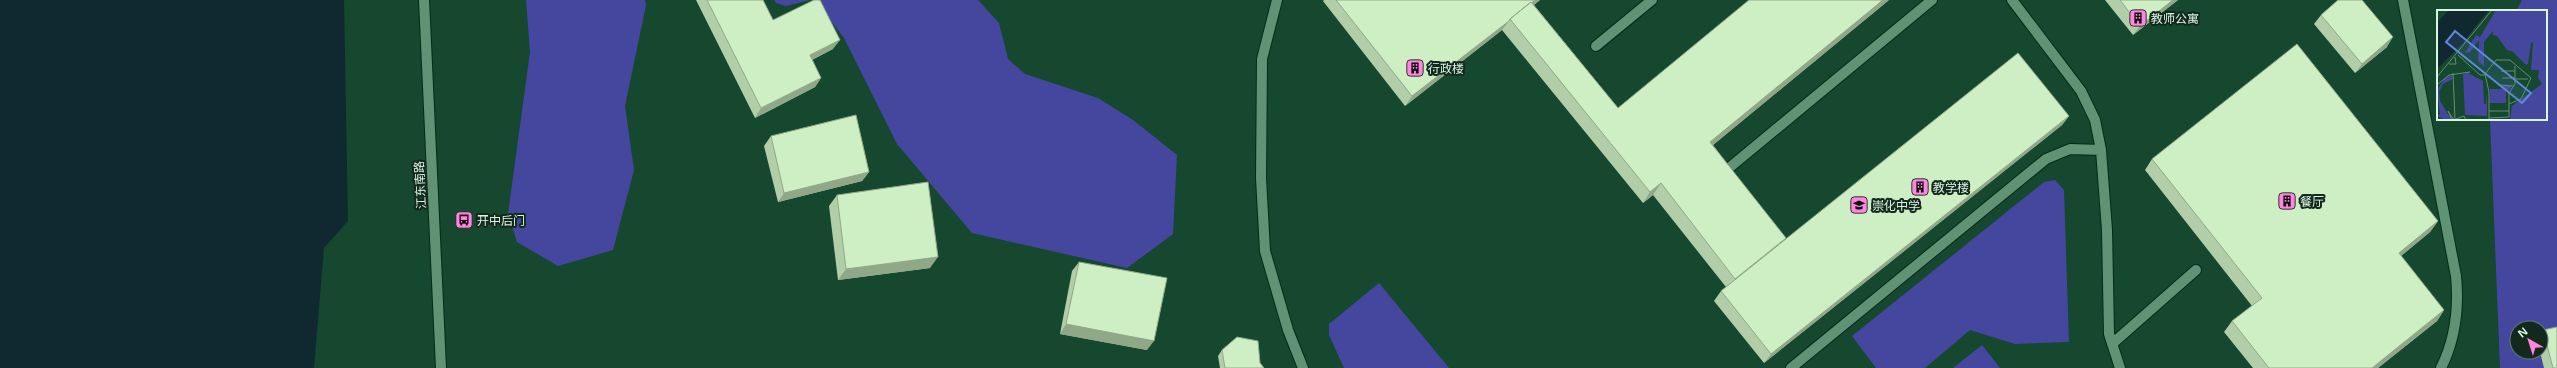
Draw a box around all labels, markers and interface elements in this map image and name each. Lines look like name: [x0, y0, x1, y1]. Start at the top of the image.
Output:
building icon: 教师公寓: [2128, 8, 2148, 28]
place label: 教师公寓: [2151, 10, 2199, 27]
inset map: [2437, 10, 2547, 120]
building icon: 行政楼: [1405, 58, 1425, 78]
place label: 行政楼: [1428, 60, 1464, 77]
street label: 江东南路: [410, 161, 430, 209]
building icon: 教学楼: [1910, 177, 1930, 197]
place label: 教学楼: [1933, 179, 1969, 196]
building icon: 餐厅: [2277, 191, 2297, 211]
place label: 餐厅: [2300, 193, 2324, 210]
school or university icon: 崇化中学: [1849, 195, 1869, 215]
place label: 崇化中学: [1872, 197, 1920, 214]
bus stop icon: 开中后门: [454, 210, 474, 230]
place label: 开中后门: [477, 212, 525, 229]
north arrow: [2509, 320, 2549, 360]
text: N: [2514, 323, 2531, 340]

